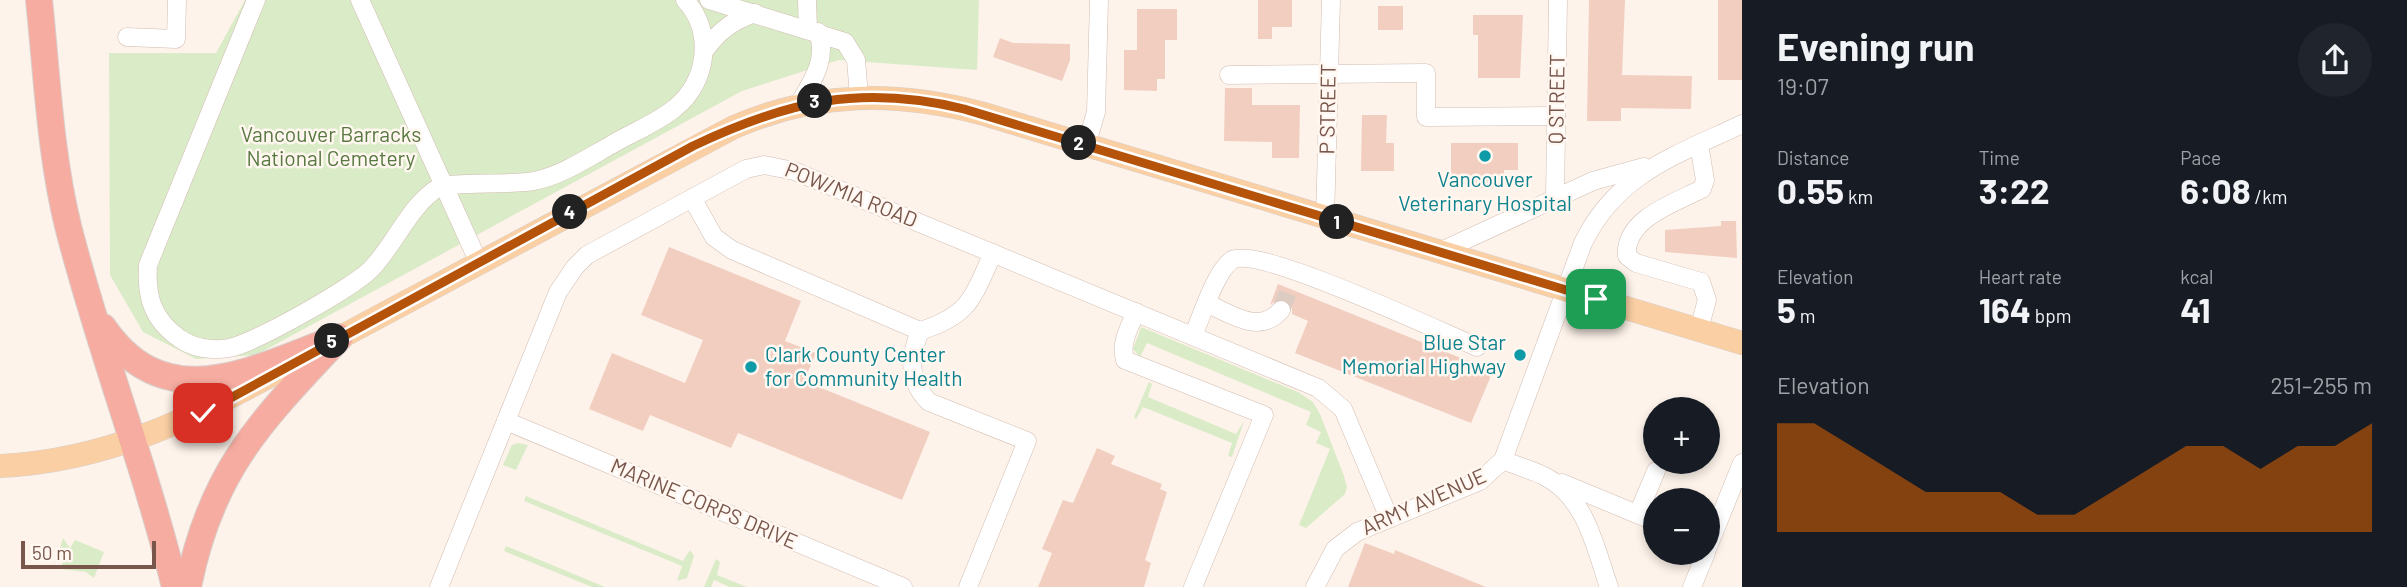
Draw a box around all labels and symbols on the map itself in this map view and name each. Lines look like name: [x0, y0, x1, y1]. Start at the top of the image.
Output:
street label: Q STREET: [1542, 54, 1569, 144]
street label: P STREET: [1313, 63, 1340, 154]
pin: 3: [798, 84, 832, 119]
park label: Vancouver Barracks National Cemetery: [241, 121, 421, 170]
pin: 2: [1062, 125, 1096, 160]
marker: Vancouver Veterinary Hospital: [1477, 148, 1493, 164]
street label: POW/MIA ROAD: [782, 156, 921, 232]
place label: Vancouver Veterinary Hospital: [1398, 166, 1572, 215]
pin: 4: [552, 194, 588, 230]
pin: 1: [1320, 204, 1354, 240]
pin: [1566, 269, 1626, 329]
pin: 5: [314, 324, 350, 358]
place label: Blue Star Memorial Highway: [1342, 329, 1506, 378]
place label: Clark County Center for Community Health: [765, 341, 962, 390]
marker: Blue Star Memorial Highway: [1512, 347, 1528, 363]
marker: Clark County Center for Community Health: [743, 359, 759, 375]
pin: [173, 383, 233, 443]
street label: MARINE CORPS DRIVE: [607, 452, 802, 553]
street label: ARMY AVENUE: [1357, 462, 1490, 539]
scale bar: [21, 538, 156, 570]

